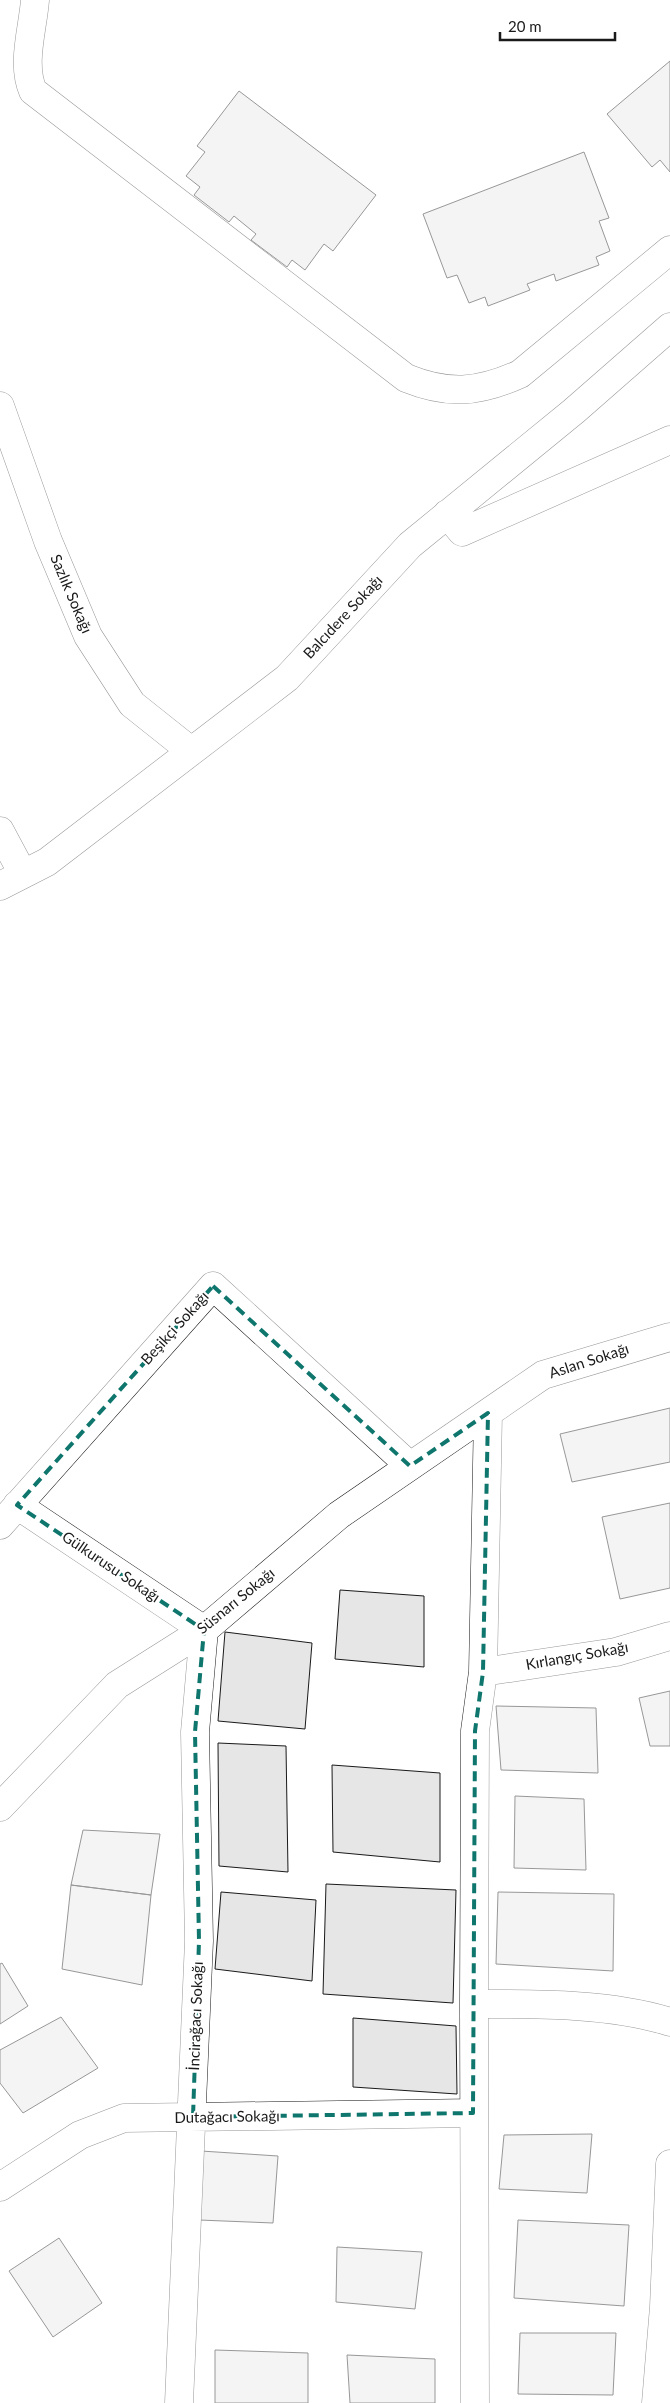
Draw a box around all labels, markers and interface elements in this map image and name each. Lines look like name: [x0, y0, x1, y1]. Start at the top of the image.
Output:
scale bar: [500, 10, 615, 42]
text: 20 m: [508, 17, 542, 35]
street label: Sazlık Sokağı: [47, 551, 97, 636]
street label: Balcıdere Sokağı: [299, 571, 386, 662]
street label: Beşikçi Sokağı: [137, 1287, 212, 1368]
street label: Aslan Sokağı: [546, 1339, 631, 1381]
street label: Gülkurusu Sokağı: [59, 1527, 164, 1606]
street label: Süsnarı Sokağı: [193, 1563, 278, 1637]
street label: Kırlangıç Sokağı: [524, 1637, 630, 1673]
street label: İncirağacı Sokağı: [184, 1961, 206, 2071]
street label: Dutağacı Sokağı: [174, 2106, 280, 2126]

